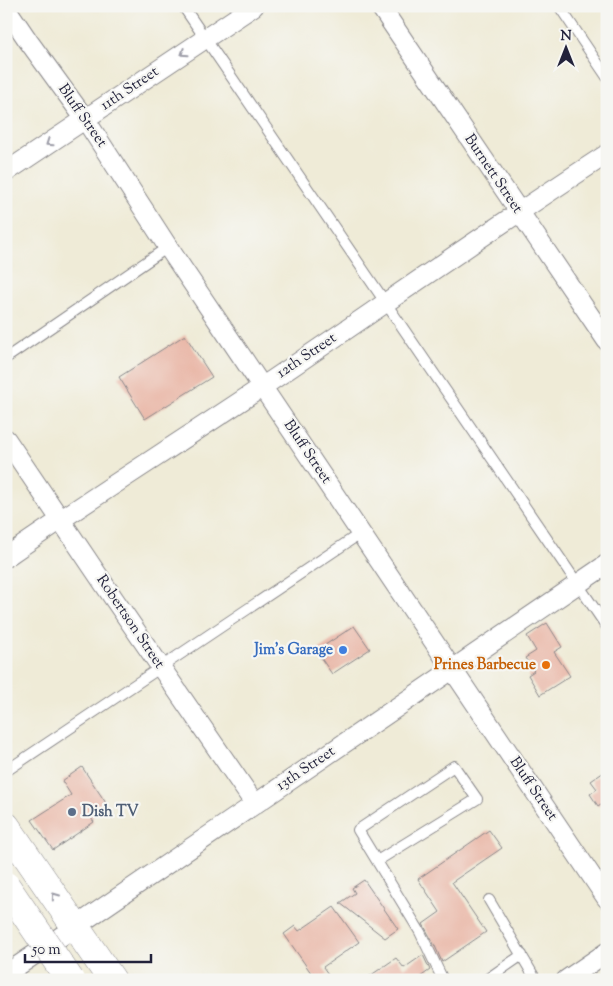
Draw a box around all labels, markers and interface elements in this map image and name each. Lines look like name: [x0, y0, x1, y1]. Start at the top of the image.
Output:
north arrow: [540, 22, 590, 72]
text: N: [560, 27, 572, 47]
one-way arrow: [181, 47, 190, 56]
street label: 11th Street: [97, 62, 163, 116]
street label: Bluff Street: [52, 80, 112, 152]
street label: Burnett Street: [459, 130, 527, 218]
one-way arrow: [46, 137, 55, 146]
street label: 12th Street: [273, 328, 341, 384]
street label: Bluff Street: [278, 416, 336, 488]
street label: Robertson Street: [91, 571, 169, 673]
place label: Jim's Garage: [253, 640, 333, 661]
marker: Jim's Garage: [337, 644, 349, 656]
place label: Prines Barbecue: [434, 655, 536, 676]
marker: Prines Barbecue: [540, 659, 552, 671]
street label: 13th Street: [272, 742, 340, 796]
street label: Bluff Street: [504, 753, 562, 825]
place label: Dish TV: [82, 802, 140, 823]
marker: Dish TV: [66, 806, 78, 818]
one-way arrow: [52, 892, 61, 902]
scale bar: [25, 931, 151, 963]
text: 50 m: [31, 940, 61, 961]

